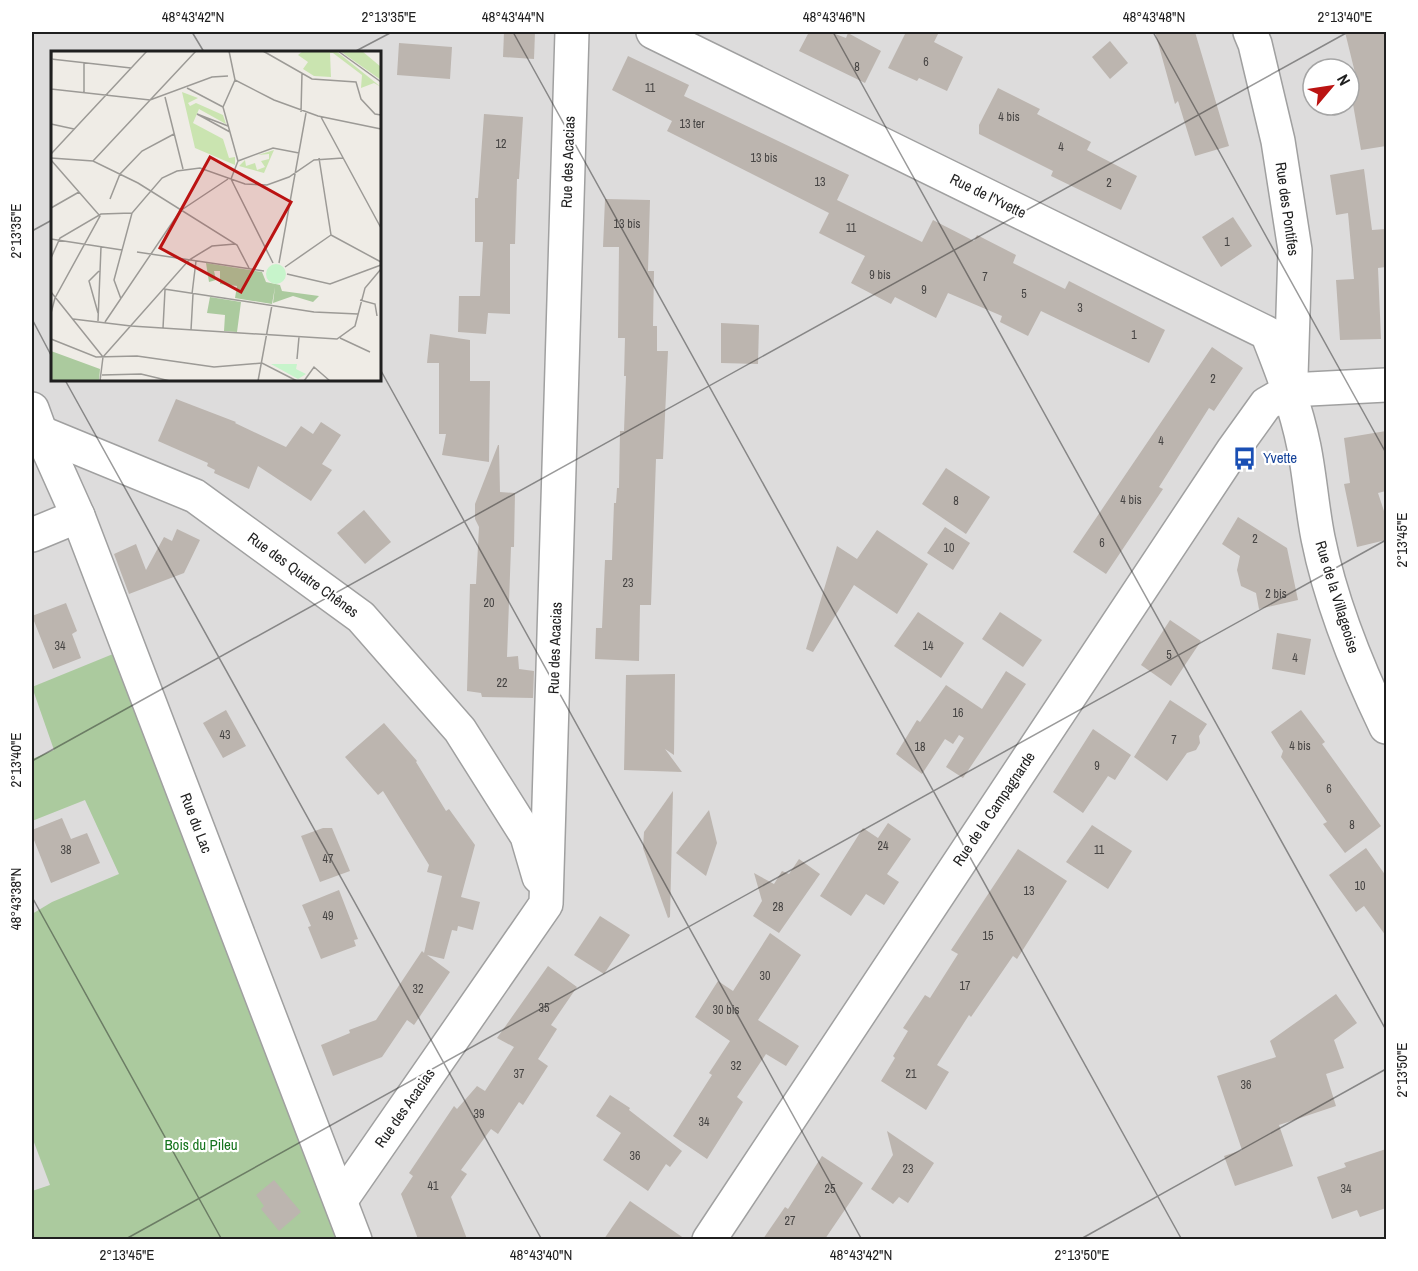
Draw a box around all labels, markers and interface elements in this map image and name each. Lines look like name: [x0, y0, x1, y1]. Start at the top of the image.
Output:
text: 48°43'42"N: [162, 6, 224, 27]
text: 2°13'35"E: [361, 6, 417, 27]
text: 48°43'44"N: [482, 6, 544, 27]
text: 48°43'46"N: [803, 6, 865, 27]
text: 48°43'48"N: [1123, 6, 1185, 27]
text: 2°13'40"E: [1317, 6, 1373, 27]
inset map: [51, 51, 381, 381]
house number: 6: [923, 54, 929, 70]
north arrow: [1301, 57, 1361, 117]
house number: 8: [854, 59, 860, 75]
text: N: [1332, 70, 1356, 89]
house number: 11: [645, 80, 656, 96]
house number: 4 bis: [998, 109, 1020, 125]
street label: Rue des Acacias: [555, 115, 580, 208]
house number: 13 ter: [679, 116, 705, 132]
house number: 12: [496, 136, 506, 152]
house number: 4: [1058, 139, 1064, 155]
house number: 13 bis: [751, 150, 777, 166]
street label: Rue des Pontifes: [1271, 161, 1304, 257]
street label: Rue de l'Yvette: [947, 168, 1030, 223]
house number: 13: [815, 174, 825, 190]
house number: 2: [1106, 175, 1112, 191]
text: 2°13'35"E: [5, 203, 26, 259]
house number: 13 bis: [614, 216, 640, 232]
house number: 11: [846, 220, 857, 236]
house number: 1: [1224, 234, 1230, 250]
house number: 9 bis: [869, 267, 891, 283]
house number: 7: [982, 269, 988, 285]
house number: 9: [921, 282, 927, 298]
house number: 5: [1021, 286, 1027, 302]
house number: 3: [1077, 300, 1083, 316]
house number: 1: [1131, 327, 1137, 343]
house number: 2: [1210, 371, 1216, 387]
house number: 4: [1158, 433, 1164, 449]
bus stop icon: Yvette: [1232, 445, 1258, 471]
place label: Yvette: [1263, 447, 1297, 468]
house number: 4 bis: [1120, 492, 1142, 508]
house number: 8: [953, 493, 959, 509]
text: 2°13'45"E: [1391, 512, 1412, 568]
street label: Rue des Quatre Chênes: [243, 527, 363, 622]
house number: 2: [1252, 531, 1258, 547]
house number: 6: [1099, 535, 1105, 551]
street label: Rue de la Villageoise: [1310, 538, 1365, 656]
house number: 10: [944, 540, 954, 556]
house number: 23: [623, 575, 633, 591]
house number: 2 bis: [1265, 586, 1287, 602]
house number: 20: [484, 595, 494, 611]
street label: Rue des Acacias: [542, 601, 567, 694]
house number: 34: [55, 638, 66, 654]
house number: 14: [923, 638, 934, 654]
house number: 5: [1166, 647, 1172, 663]
house number: 4: [1292, 650, 1298, 666]
house number: 22: [497, 675, 507, 691]
house number: 16: [953, 705, 963, 721]
house number: 43: [220, 727, 230, 743]
text: 2°13'40"E: [5, 732, 26, 788]
house number: 7: [1171, 732, 1177, 748]
house number: 4 bis: [1289, 738, 1311, 754]
house number: 18: [915, 739, 925, 755]
street label: Rue de la Campagnarde: [947, 747, 1040, 870]
house number: 9: [1094, 758, 1100, 774]
house number: 6: [1326, 781, 1332, 797]
street label: Rue du Lac: [175, 790, 218, 856]
house number: 8: [1349, 817, 1355, 833]
house number: 24: [878, 838, 889, 854]
house number: 38: [61, 842, 71, 858]
house number: 11: [1094, 842, 1105, 858]
house number: 47: [323, 851, 334, 867]
text: 48°43'38"N: [5, 868, 26, 930]
house number: 10: [1355, 878, 1365, 894]
house number: 13: [1024, 883, 1034, 899]
house number: 28: [773, 899, 783, 915]
house number: 49: [323, 908, 333, 924]
house number: 15: [983, 928, 994, 944]
house number: 30: [760, 968, 770, 984]
house number: 17: [960, 978, 971, 994]
house number: 32: [413, 981, 423, 997]
house number: 35: [539, 1000, 550, 1016]
house number: 30 bis: [713, 1002, 739, 1018]
text: 2°13'50"E: [1391, 1042, 1412, 1098]
house number: 32: [731, 1058, 741, 1074]
street label: Rue des Acacias: [370, 1064, 440, 1152]
house number: 37: [514, 1066, 525, 1082]
house number: 21: [906, 1066, 917, 1082]
house number: 36: [1241, 1077, 1251, 1093]
house number: 39: [474, 1106, 484, 1122]
house number: 34: [699, 1114, 710, 1130]
park label: Bois du Pileu: [164, 1134, 238, 1155]
house number: 36: [630, 1148, 640, 1164]
house number: 23: [903, 1161, 913, 1177]
house number: 41: [428, 1178, 439, 1194]
house number: 25: [825, 1181, 836, 1197]
house number: 34: [1341, 1181, 1352, 1197]
house number: 27: [785, 1213, 796, 1229]
text: 2°13'45"E: [99, 1244, 155, 1265]
text: 48°43'40"N: [510, 1244, 572, 1265]
text: 48°43'42"N: [830, 1244, 892, 1265]
text: 2°13'50"E: [1054, 1244, 1110, 1265]

